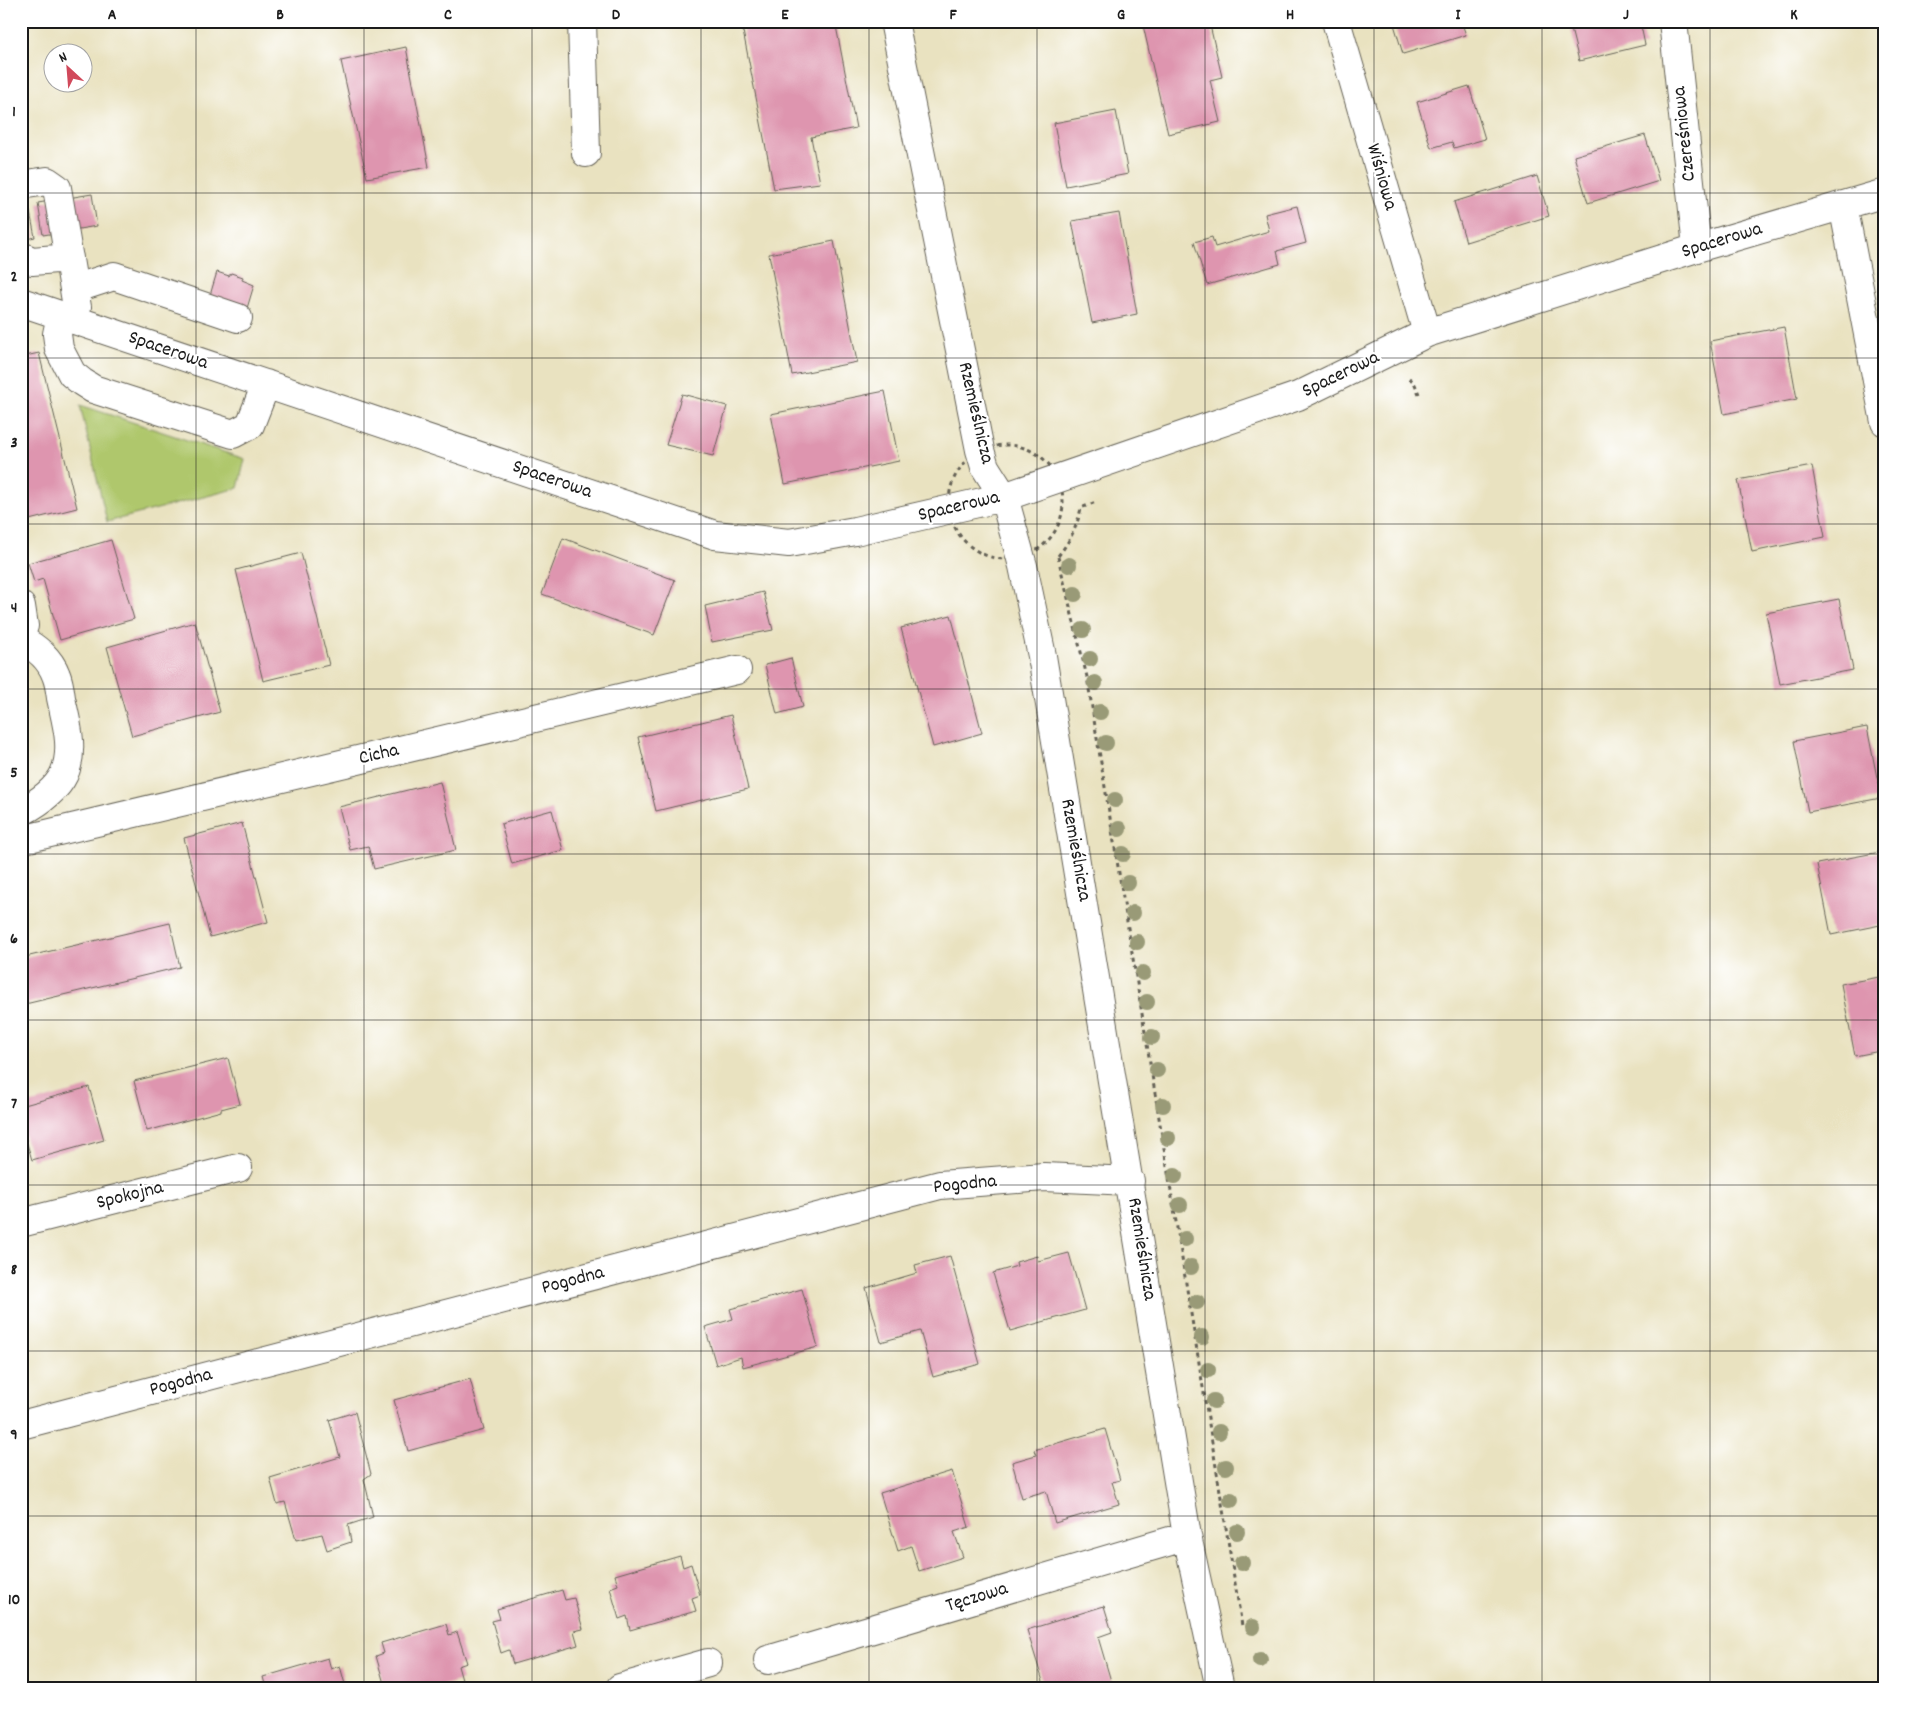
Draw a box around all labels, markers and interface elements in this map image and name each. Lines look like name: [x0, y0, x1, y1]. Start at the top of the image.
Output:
text: A: [108, 4, 117, 27]
text: B: [276, 4, 284, 27]
text: C: [444, 4, 452, 27]
text: D: [612, 4, 621, 27]
text: E: [781, 4, 789, 27]
text: F: [949, 4, 957, 27]
text: G: [1117, 4, 1125, 27]
text: H: [1286, 4, 1294, 27]
text: I: [1456, 4, 1462, 27]
text: J: [1623, 4, 1629, 27]
text: K: [1790, 4, 1798, 27]
north arrow: [42, 42, 92, 92]
text: N: [56, 48, 71, 69]
street label: Czereśniowa: [1666, 85, 1704, 183]
text: 1: [12, 101, 16, 124]
street label: Wiśniowa: [1358, 141, 1404, 214]
street label: Spacerowa: [1678, 215, 1766, 266]
text: 2: [11, 266, 18, 289]
street label: Spacerowa: [124, 324, 212, 378]
street label: Spacerowa: [1298, 344, 1385, 406]
street label: Rzemieślnicza: [950, 359, 1000, 467]
text: 3: [10, 432, 18, 455]
street label: Spacerowa: [508, 453, 596, 507]
street label: Spacerowa: [915, 484, 1003, 530]
text: 4: [11, 597, 17, 620]
street label: Cicha: [356, 737, 402, 773]
text: 5: [10, 762, 18, 785]
street label: Rzemieślnicza: [1052, 797, 1098, 904]
text: 6: [10, 928, 18, 951]
text: 7: [11, 1093, 17, 1116]
street label: Pogodna: [932, 1168, 999, 1202]
street label: Spokojna: [94, 1174, 167, 1218]
street label: Rzemieślnicza: [1119, 1196, 1163, 1303]
text: 8: [11, 1259, 18, 1282]
street label: Pogodna: [539, 1259, 608, 1303]
street label: Pogodna: [147, 1361, 216, 1405]
text: 9: [10, 1424, 18, 1447]
street label: Tęczowa: [942, 1575, 1012, 1621]
text: 10: [8, 1589, 20, 1612]

